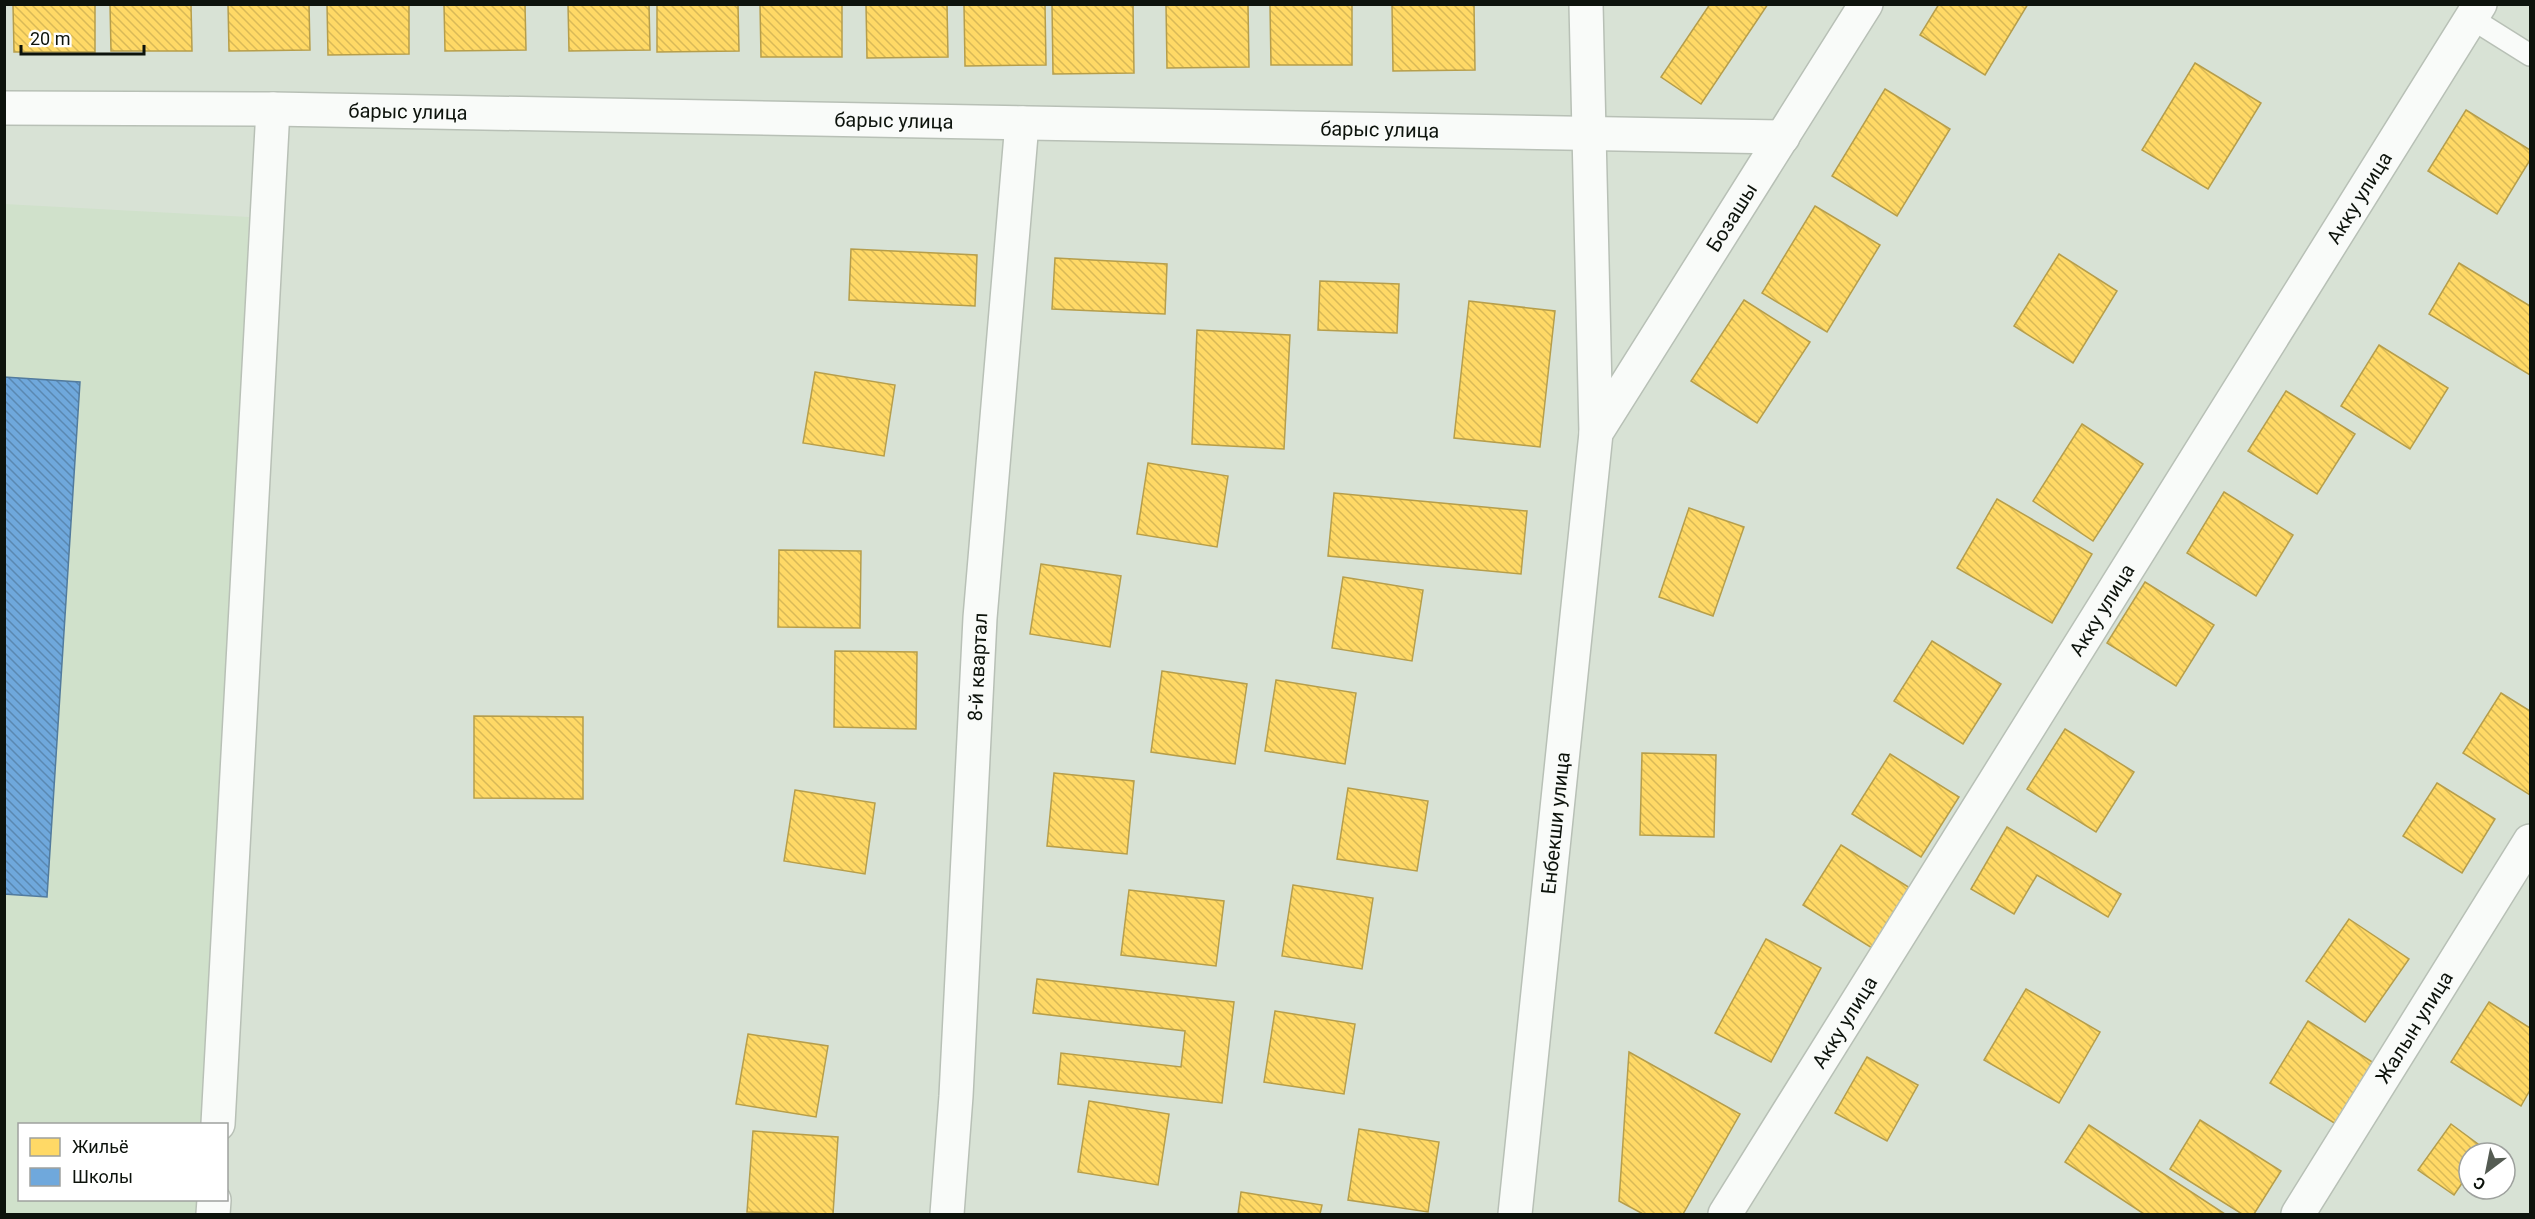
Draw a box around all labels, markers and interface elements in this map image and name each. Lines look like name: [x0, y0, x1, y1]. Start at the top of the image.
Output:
scale bar: [21, 18, 144, 56]
text: 20 m: [30, 28, 70, 49]
street label: барыс улица: [348, 98, 468, 125]
street label: барыс улица: [834, 107, 954, 134]
street label: барыс улица: [1320, 116, 1440, 143]
street label: Акку улица: [2321, 147, 2397, 248]
street label: Бозашы: [1701, 178, 1762, 256]
street label: Акку улица: [2064, 559, 2140, 660]
street label: 8-й квартал: [963, 612, 992, 722]
street label: Енбекши улица: [1536, 751, 1575, 895]
street label: Жалын улица: [2370, 967, 2458, 1088]
street label: Акку улица: [1807, 972, 1882, 1073]
legend: [18, 1123, 228, 1201]
text: Жильё: [72, 1136, 128, 1157]
north arrow: [2457, 1141, 2517, 1201]
text: Школы: [72, 1166, 133, 1187]
text: С: [2470, 1172, 2489, 1194]

